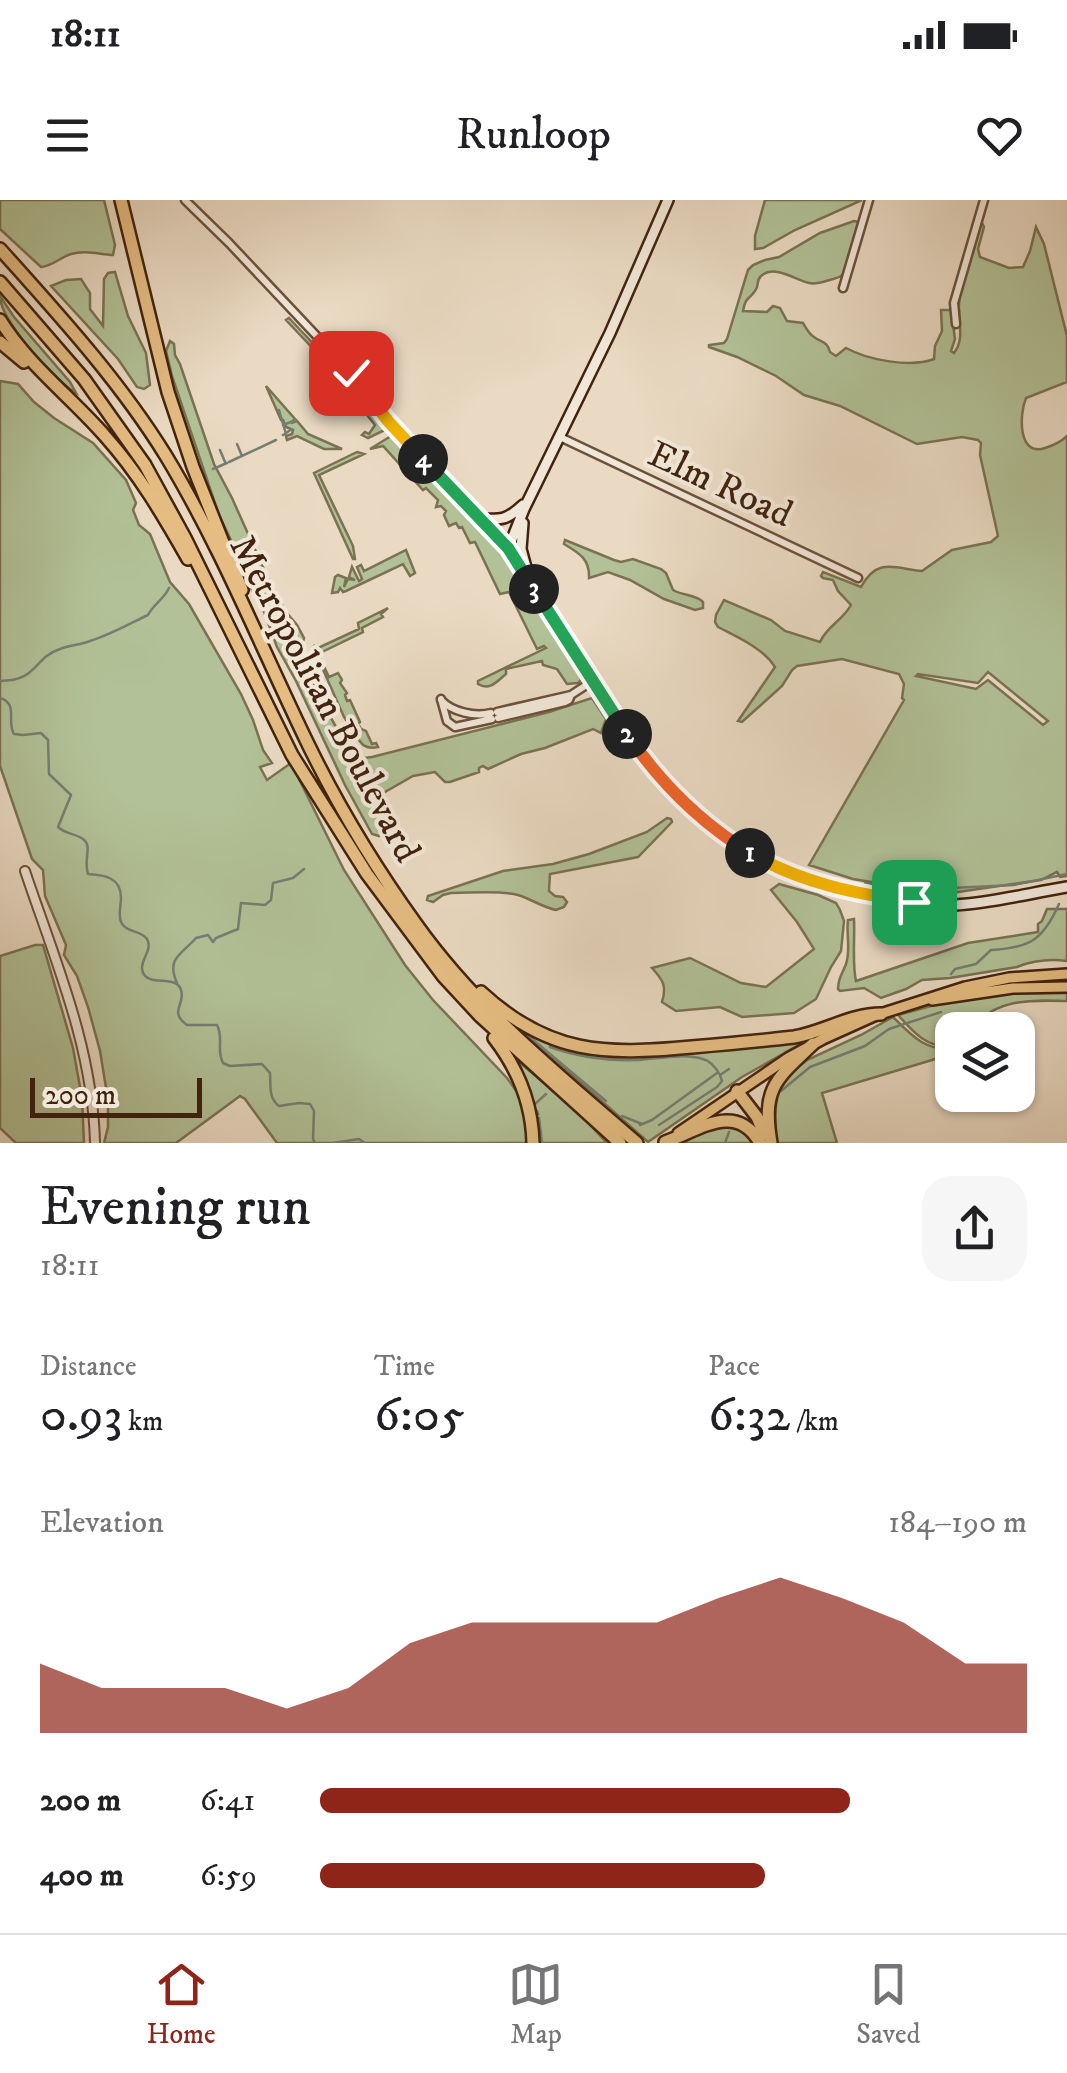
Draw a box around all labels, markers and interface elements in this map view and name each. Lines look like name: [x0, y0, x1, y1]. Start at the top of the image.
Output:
text: 18:11: [50, 11, 121, 59]
text: Runloop: [456, 107, 611, 163]
icon: menu: [40, 108, 95, 163]
icon: heart: [972, 108, 1027, 163]
pin: [309, 331, 394, 416]
icon: check: [324, 346, 379, 401]
street label: Elm Road: [640, 431, 800, 539]
pin: 4: [398, 434, 448, 484]
text: 4: [415, 441, 431, 476]
street label: Metropolitan Boulevard: [218, 527, 431, 871]
pin: 3: [509, 564, 559, 614]
text: 3: [529, 571, 539, 606]
pin: 2: [602, 709, 652, 759]
text: 2: [620, 716, 634, 751]
pin: 1: [725, 828, 775, 878]
text: 1: [745, 835, 755, 870]
pin: [872, 860, 957, 945]
icon: arrive: [887, 875, 942, 930]
map controls: [935, 1012, 1035, 1112]
button: layers: [935, 1012, 1035, 1112]
scale bar: [30, 1073, 202, 1118]
text: 200 m: [45, 1078, 116, 1113]
text: Evening run: [40, 1174, 311, 1243]
button: share: [922, 1176, 1027, 1281]
text: 18:11: [40, 1246, 100, 1286]
text: Distance: [40, 1349, 136, 1384]
text: Time: [374, 1349, 435, 1384]
text: Pace: [708, 1349, 760, 1384]
text: 0.93: [40, 1384, 122, 1447]
text: 6:05: [374, 1384, 465, 1447]
text: 6:32: [708, 1384, 790, 1447]
text: km: [122, 1404, 163, 1439]
text: /km: [790, 1404, 839, 1439]
text: Elevation: [40, 1503, 164, 1543]
text: 184–190 m: [888, 1503, 1027, 1543]
text: 200 m: [40, 1781, 121, 1821]
text: 6:41: [200, 1781, 255, 1821]
text: 400 m: [40, 1856, 124, 1896]
text: 6:59: [200, 1856, 257, 1896]
tab: Home: [146, 1957, 216, 2052]
tab: Map: [508, 1957, 563, 2052]
tab: Saved: [856, 1957, 921, 2052]

